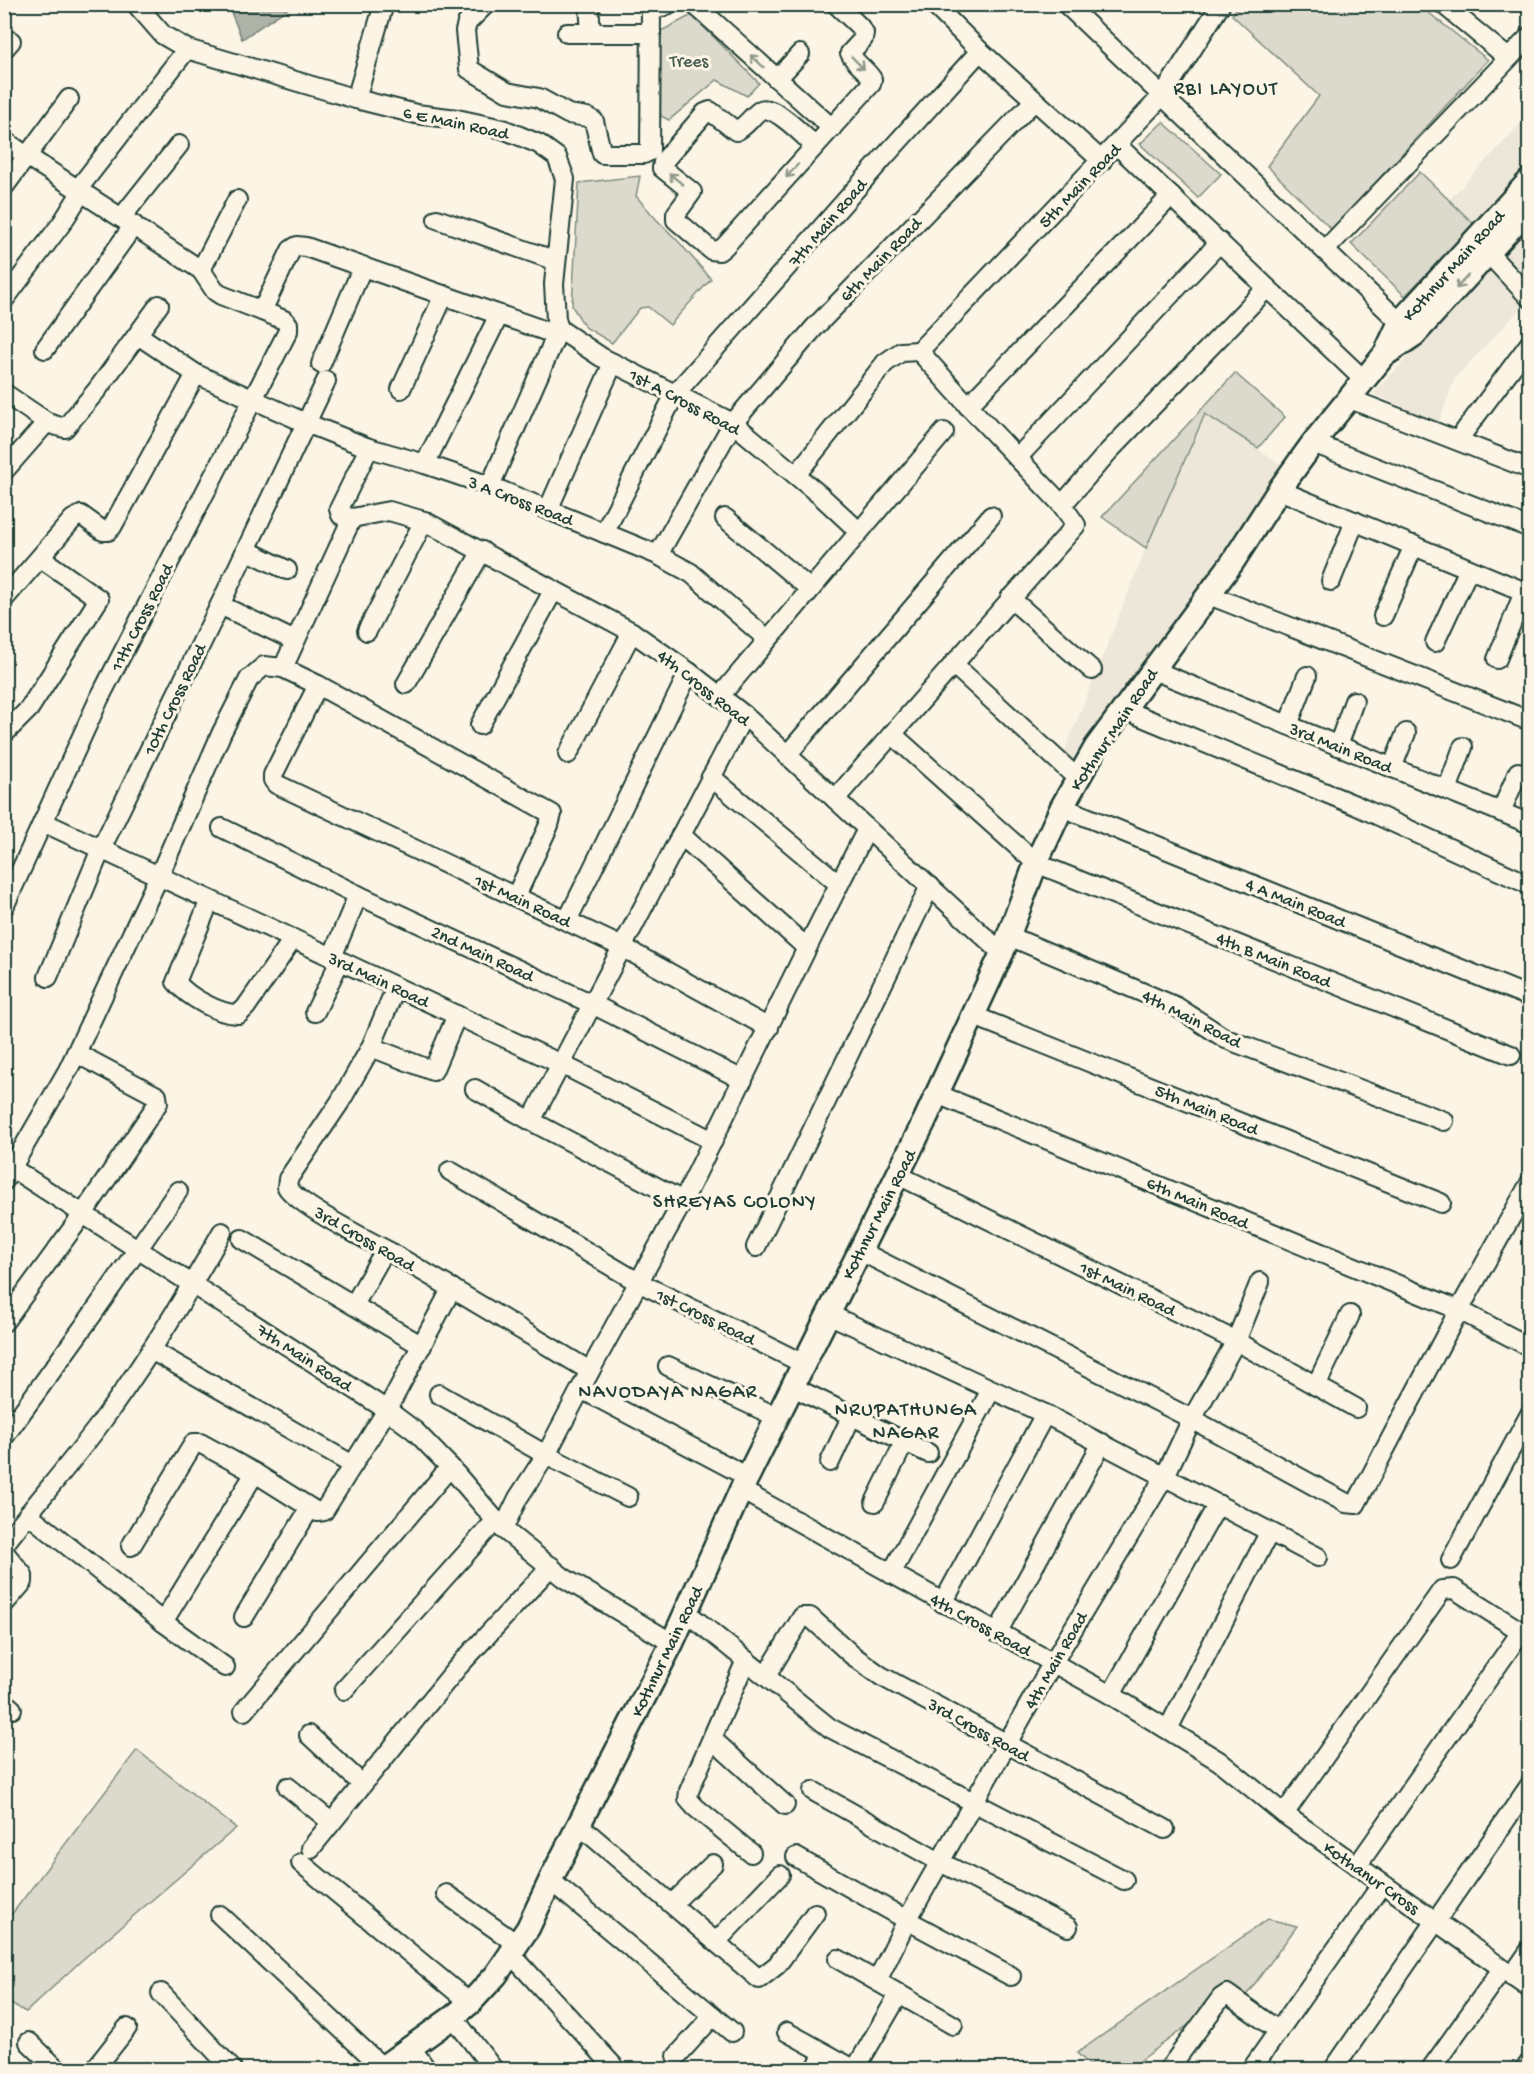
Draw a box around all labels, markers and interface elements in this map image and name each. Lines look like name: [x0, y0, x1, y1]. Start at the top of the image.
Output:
park label: Trees: [669, 52, 710, 73]
one-way arrow: [750, 54, 765, 68]
one-way arrow: [850, 55, 865, 70]
district label: RBI LAYOUT: [1174, 79, 1278, 102]
street label: 6 E Main Road: [401, 103, 512, 146]
street label: 5th Main Road: [1035, 139, 1127, 233]
one-way arrow: [785, 163, 799, 178]
one-way arrow: [668, 173, 684, 186]
street label: 7th Main Road: [784, 174, 874, 272]
street label: Kothnur Main Road: [1399, 206, 1511, 327]
street label: 6th Main Road: [836, 213, 928, 307]
one-way arrow: [1455, 274, 1469, 289]
street label: 1st A Cross Road: [624, 365, 744, 442]
street label: 3 A Cross Road: [464, 472, 577, 533]
street label: 11th Cross Road: [107, 559, 180, 676]
street label: 10th Cross Road: [140, 640, 213, 760]
street label: 4th Cross Road: [652, 646, 754, 733]
street label: Kothnur Main Road: [1067, 664, 1164, 795]
street label: 3rd Main Road: [1285, 719, 1396, 780]
street label: 1st Main Road: [469, 870, 575, 934]
street label: 4 A Main Road: [1242, 875, 1350, 934]
street label: 2nd Main Road: [427, 922, 538, 989]
street label: 4th B Main Road: [1213, 929, 1335, 994]
street label: 3rd Main Road: [323, 948, 433, 1014]
street label: 4th Main Road: [1138, 986, 1245, 1055]
street label: 5th Main Road: [1151, 1081, 1262, 1142]
street label: Kothnur Main Road: [839, 1146, 923, 1283]
street label: 6th Main Road: [1143, 1173, 1253, 1236]
district label: SHREYAS COLONY: [653, 1192, 817, 1215]
street label: 3rd Cross Road: [309, 1202, 419, 1278]
street label: 1st Main Road: [1075, 1258, 1180, 1323]
street label: 1st Cross Road: [651, 1285, 759, 1352]
street label: 7th Main Road: [251, 1320, 356, 1398]
district label: NAVODAYA NAGAR: [578, 1382, 758, 1405]
district label: NRUPATHUNGA NAGAR: [835, 1400, 977, 1446]
street label: Kothnur Main Road: [628, 1582, 710, 1721]
street label: 4th Cross Road: [926, 1590, 1035, 1663]
street label: 4th Main Road: [1021, 1608, 1094, 1713]
street label: 3rd Cross Road: [922, 1694, 1033, 1768]
street label: Kothanur Cross: [1318, 1838, 1424, 1921]

